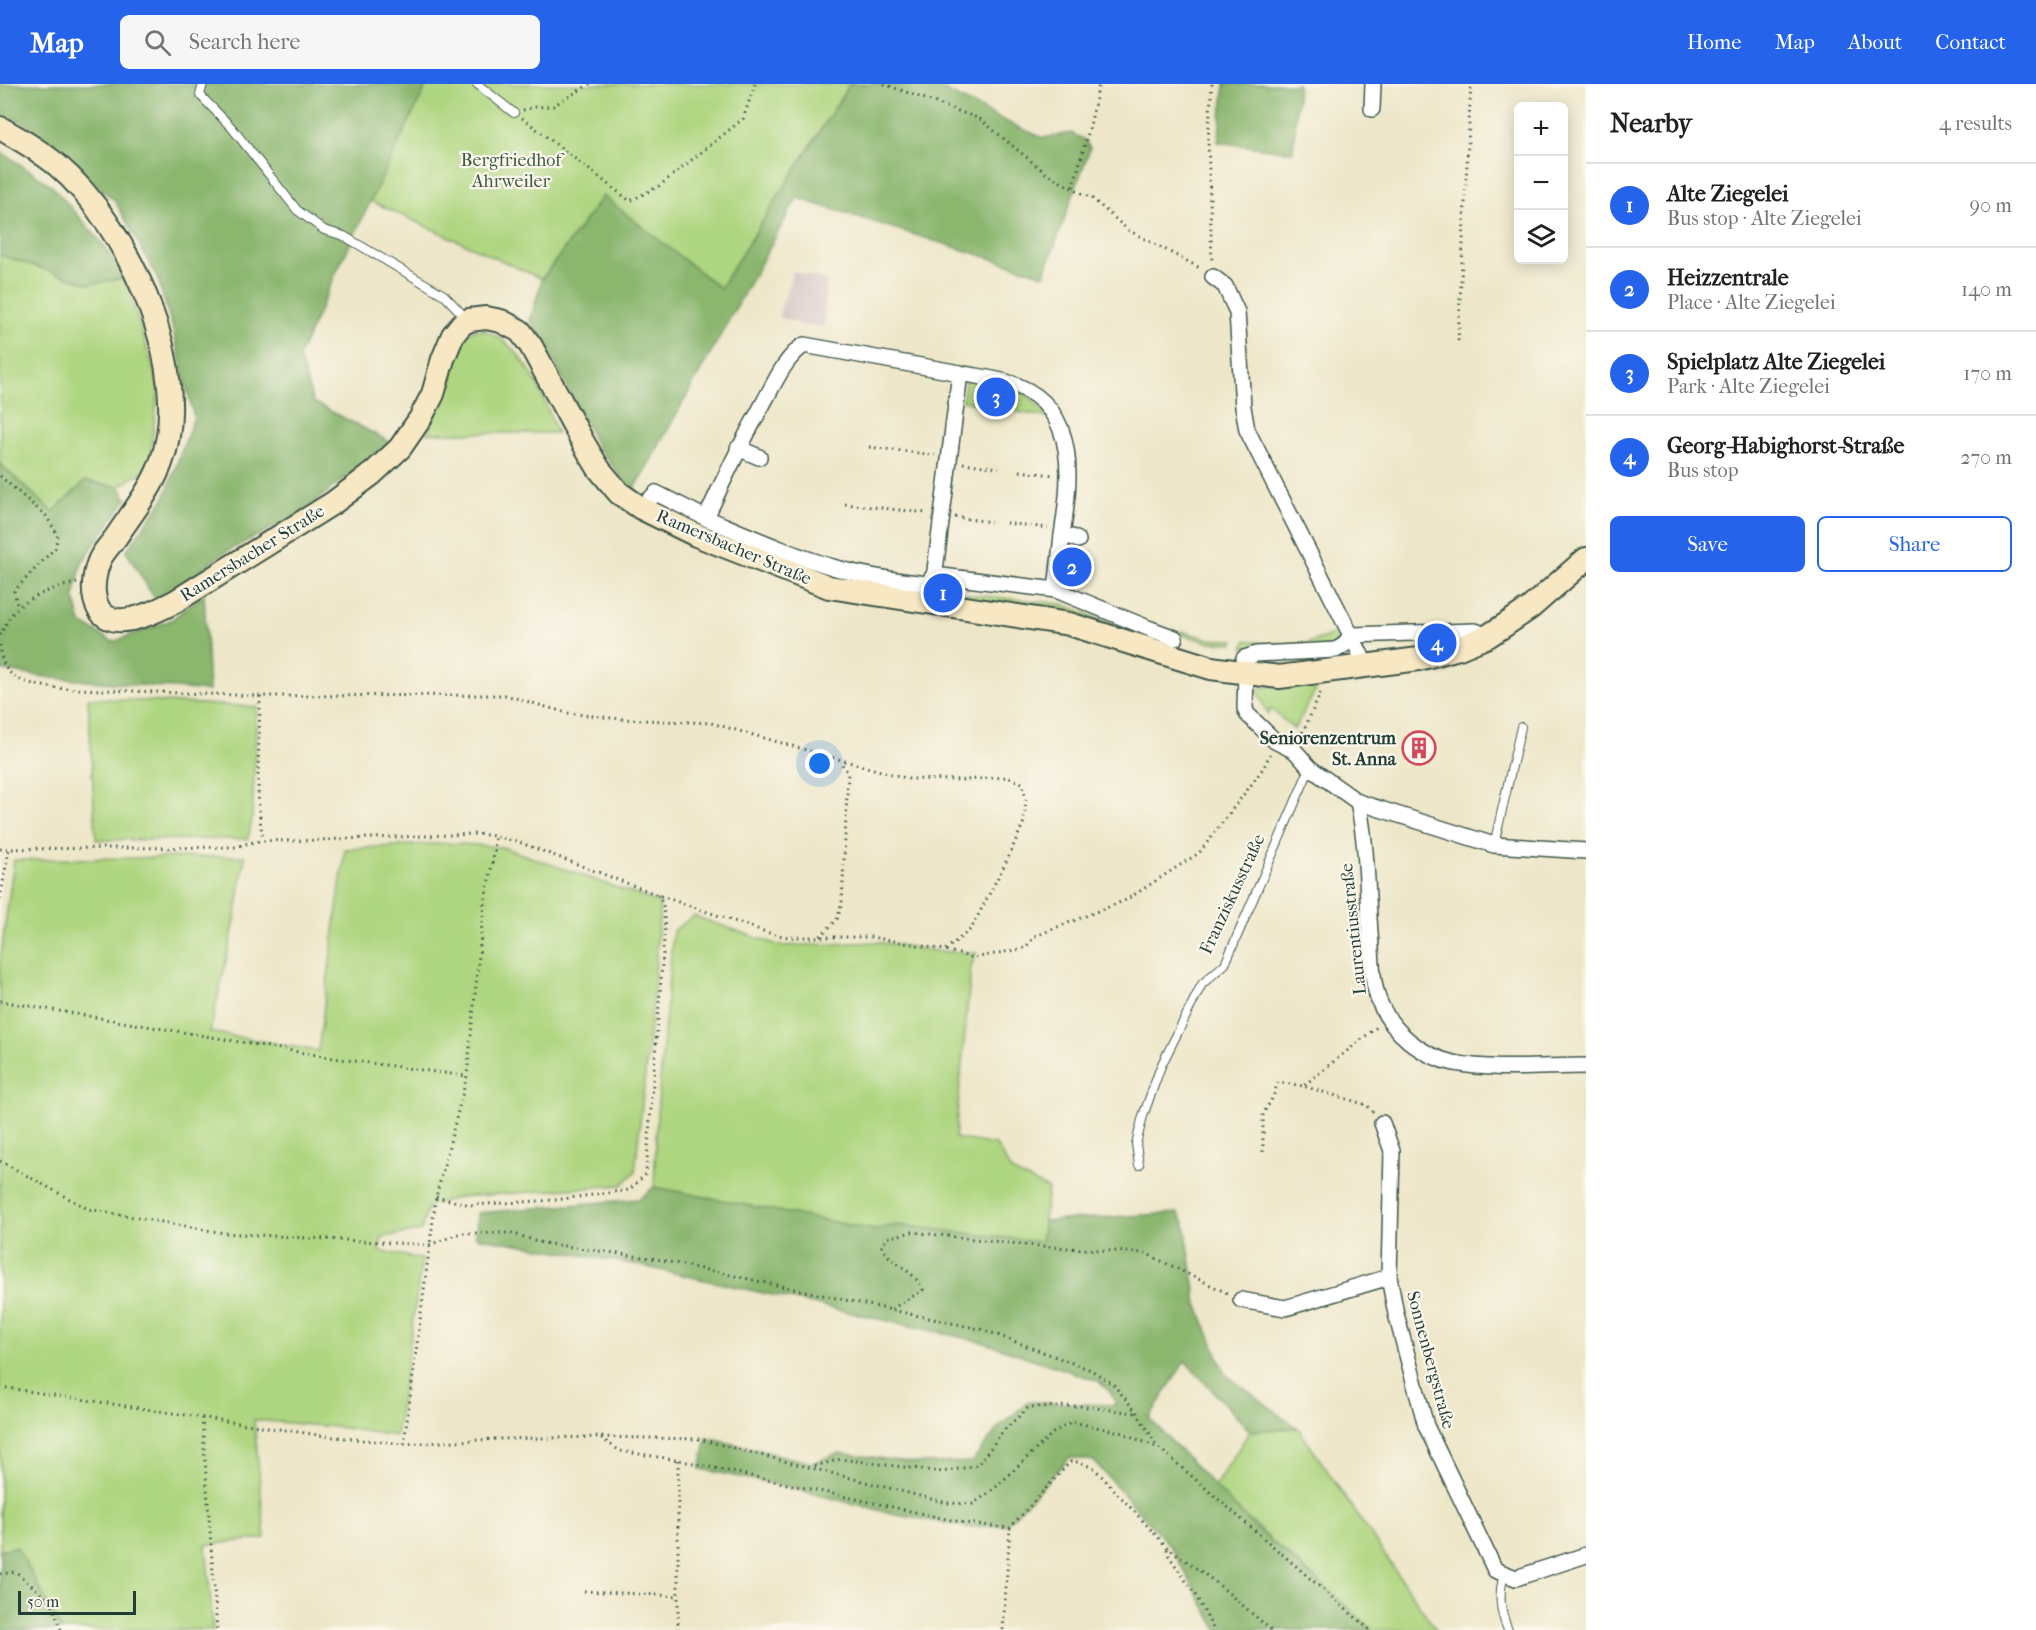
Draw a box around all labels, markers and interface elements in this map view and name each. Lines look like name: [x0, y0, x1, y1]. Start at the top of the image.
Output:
search box: [120, 15, 540, 69]
text: Map: [30, 26, 84, 59]
icon: search: [141, 26, 174, 59]
text: Search here: [189, 29, 300, 55]
text: Home: [1687, 30, 1742, 54]
text: Map: [1775, 30, 1815, 54]
text: About: [1848, 30, 1902, 54]
text: Contact: [1935, 30, 2006, 54]
map controls: [1514, 102, 1568, 264]
button: +: [1514, 102, 1568, 156]
text: Nearby: [1610, 108, 1692, 139]
text: 4 results: [1939, 112, 2012, 135]
park label: Bergfriedhof Ahrweiler: [461, 150, 565, 192]
button: −: [1514, 156, 1568, 210]
text: Alte Ziegelei: [1667, 181, 1789, 207]
text: 1: [1626, 194, 1633, 217]
text: 90 m: [1970, 194, 2012, 217]
text: Bus stop · Alte Ziegelei: [1667, 207, 1862, 230]
button: layers: [1514, 210, 1568, 264]
text: Heizzentrale: [1667, 265, 1789, 291]
text: 2: [1624, 278, 1635, 301]
text: 140 m: [1961, 278, 2012, 301]
text: Place · Alte Ziegelei: [1667, 291, 1836, 314]
text: Spielplatz Alte Ziegelei: [1667, 349, 1885, 375]
text: 3: [1625, 362, 1634, 385]
text: 170 m: [1963, 362, 2012, 385]
pin: 3: [976, 374, 1016, 420]
text: Park · Alte Ziegelei: [1667, 375, 1830, 398]
text: Georg-Habighorst-Straße: [1667, 433, 1904, 459]
text: 4: [1624, 446, 1635, 469]
text: 270 m: [1960, 446, 2012, 469]
text: Bus stop: [1667, 459, 1739, 482]
street label: Ramersbacher Straße: [176, 500, 328, 606]
street label: Ramersbacher Straße: [653, 505, 815, 590]
button: Save: [1610, 516, 1805, 572]
button: Share: [1817, 516, 2012, 572]
pin: 2: [1052, 544, 1092, 590]
pin: 1: [924, 570, 962, 616]
pin: 4: [1418, 620, 1456, 666]
place label: Seniorenzentrum St. Anna: [1260, 728, 1397, 770]
building icon: Seniorenzentrum St. Anna: [1401, 730, 1437, 766]
your location: [805, 749, 834, 778]
street label: Franziskusstraße: [1195, 831, 1269, 958]
street label: Laurentiusstraße: [1336, 862, 1371, 996]
street label: Sonnenbergstraße: [1402, 1289, 1459, 1431]
scale bar: [18, 1588, 136, 1616]
text: 50 m: [27, 1592, 59, 1611]

